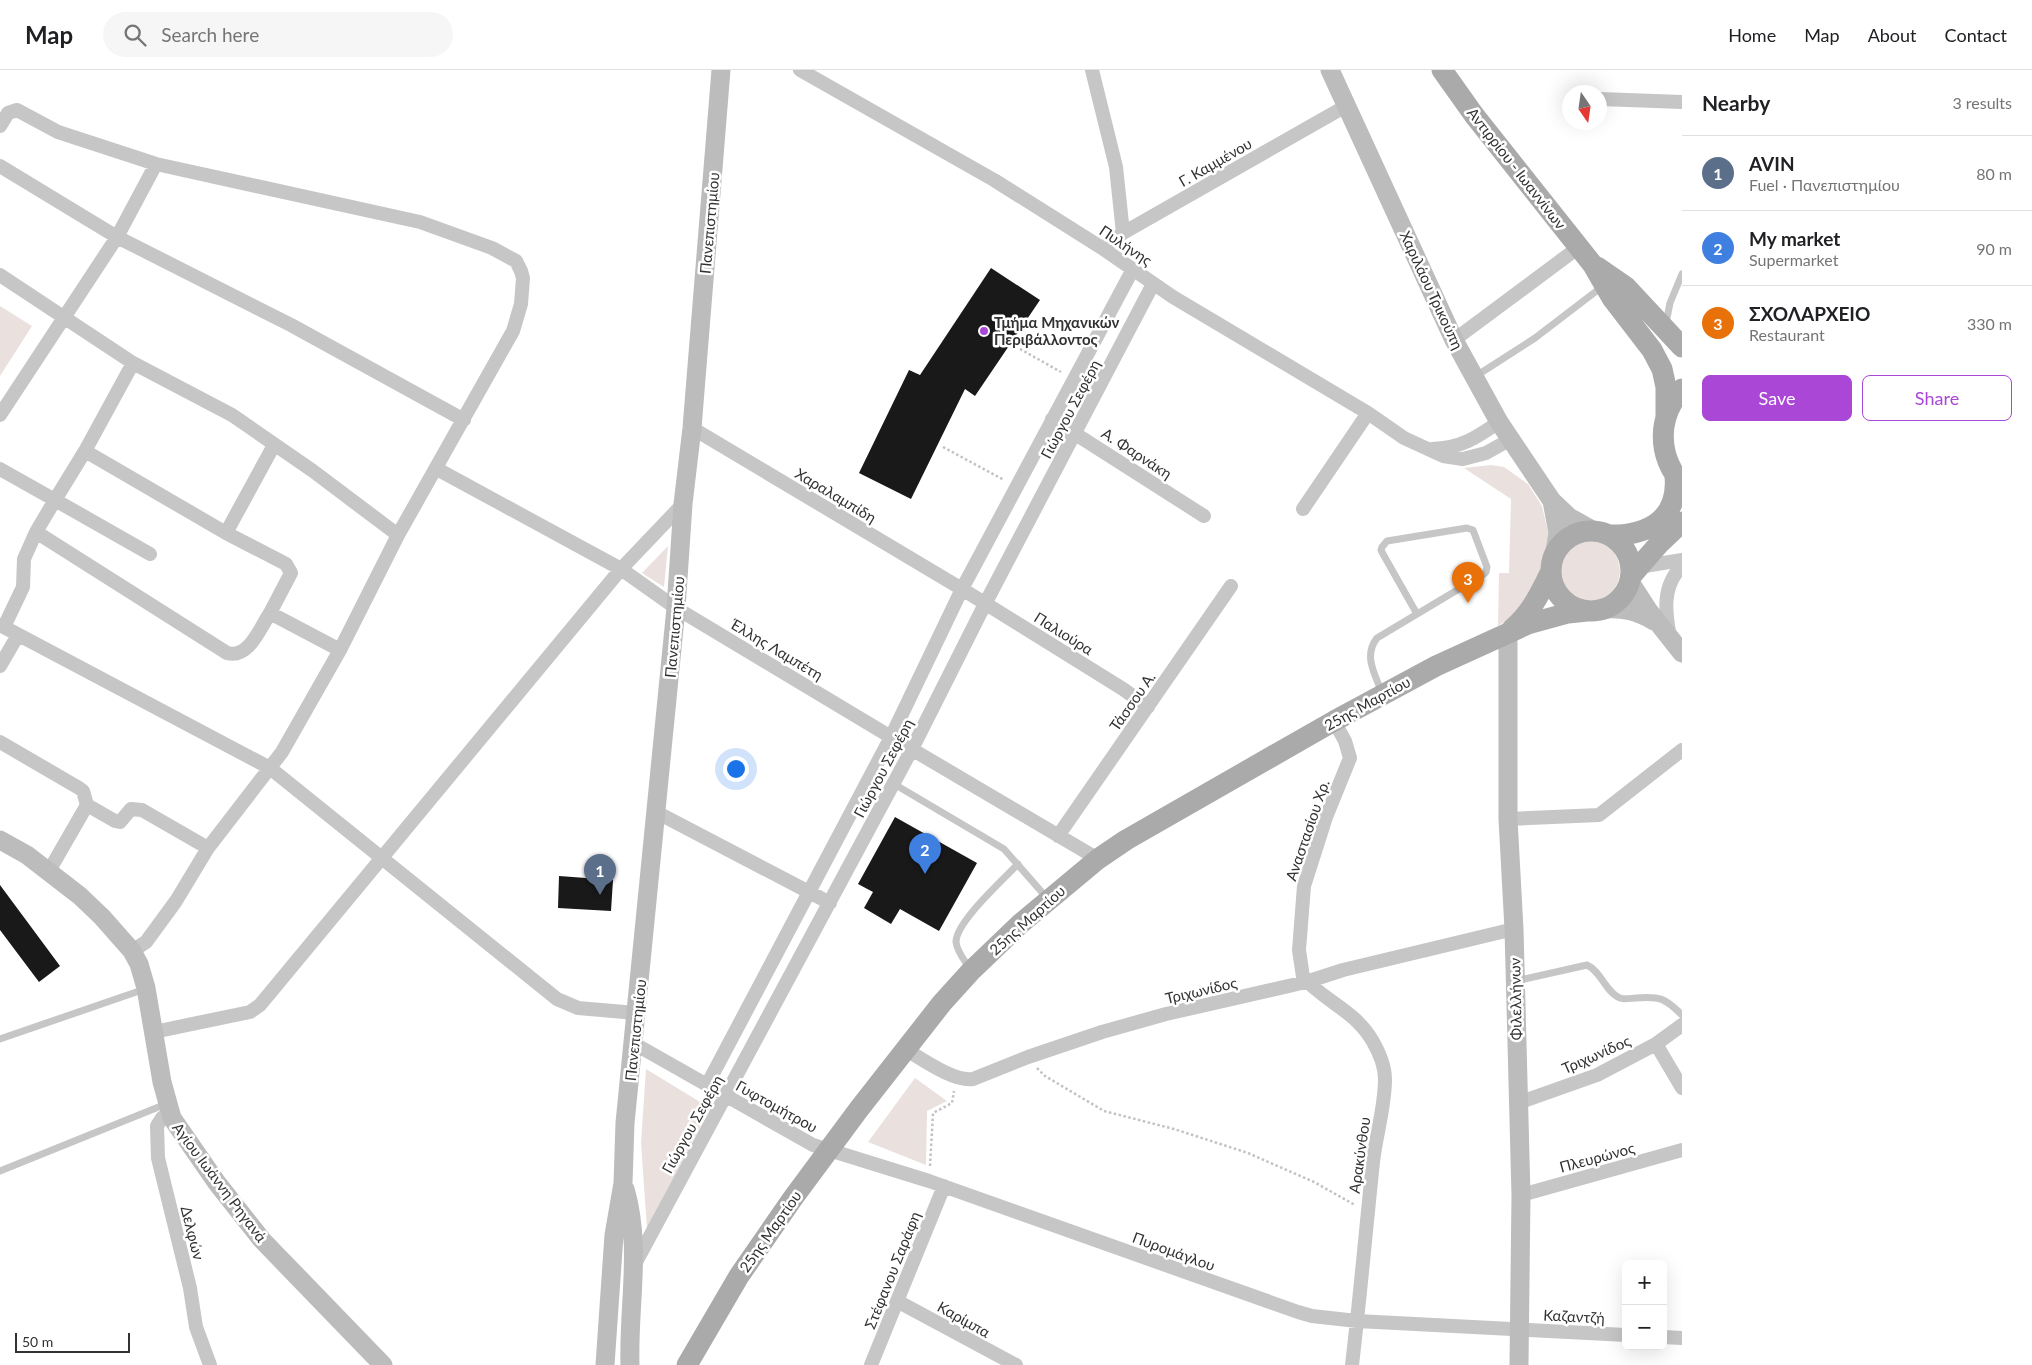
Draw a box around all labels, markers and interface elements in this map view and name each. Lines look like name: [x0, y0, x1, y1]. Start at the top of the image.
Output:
search box: [103, 12, 453, 57]
text: Map: [25, 20, 73, 49]
icon: search: [121, 21, 149, 49]
text: Search here: [161, 23, 259, 46]
text: Home: [1728, 24, 1776, 46]
text: Map: [1804, 24, 1840, 46]
text: About: [1868, 24, 1917, 46]
text: Contact: [1945, 24, 2007, 46]
north arrow: [1562, 85, 1607, 130]
text: Nearby: [1702, 90, 1770, 115]
text: 3 results: [1952, 93, 2012, 112]
street label: Αντιρρίου - Ιωαννίνων: [1464, 104, 1570, 233]
street label: Γ. Καμμένου: [1175, 134, 1255, 190]
text: AVIN: [1749, 152, 1795, 175]
text: 1: [1713, 164, 1723, 183]
text: 80 m: [1976, 164, 2012, 183]
street label: Πανεπιστημίου: [696, 171, 722, 275]
text: Fuel · Πανεπιστημίου: [1749, 175, 1900, 194]
street label: Πυλήνης: [1096, 221, 1156, 269]
text: My market: [1749, 227, 1840, 250]
street label: Χαριλάου Τρικούπη: [1397, 228, 1467, 352]
text: 2: [1713, 239, 1723, 258]
text: 90 m: [1976, 239, 2012, 258]
text: Supermarket: [1749, 250, 1838, 269]
text: ΣΧΟΛΑΡΧΕΙΟ: [1749, 302, 1870, 325]
place label: Τμήμα Μηχανικών Περιβάλλοντος: [994, 313, 1120, 348]
text: 3: [1713, 314, 1723, 333]
text: 330 m: [1967, 314, 2012, 333]
marker: Τμήμα Μηχανικών Περιβάλλοντος: [978, 325, 990, 337]
text: Restaurant: [1749, 325, 1825, 344]
street label: Γιώργου Σεφέρη: [1036, 357, 1104, 461]
button: Save: [1702, 375, 1852, 421]
button: Share: [1862, 375, 2012, 421]
street label: Α. Φαρνάκη: [1099, 424, 1175, 482]
street label: Χαραλαμπίδη: [792, 464, 880, 526]
pin: 3: [1452, 562, 1484, 603]
street label: Πανεπιστημίου: [661, 575, 687, 679]
street label: Παλιούρα: [1031, 608, 1097, 658]
street label: Έλλης Λαμπέτη: [728, 614, 826, 684]
street label: Τάσσου Α.: [1105, 668, 1159, 734]
street label: 25ης Μαρτίου: [1321, 672, 1413, 734]
street label: Γιώργου Σεφέρη: [849, 716, 917, 820]
your location: [723, 756, 749, 782]
street label: Αναστασίου Χρ.: [1281, 777, 1333, 883]
pin: 2: [909, 833, 941, 874]
pin: 1: [584, 854, 616, 895]
street label: 25ης Μαρτίου: [986, 881, 1068, 959]
street label: Φιλελλήνων: [1505, 957, 1525, 1040]
street label: Τριχωνίδος: [1163, 973, 1239, 1007]
street label: Πανεπιστημίου: [621, 978, 649, 1082]
street label: Τριχωνίδος: [1559, 1031, 1633, 1077]
street label: Γιώργου Σεφέρη: [658, 1072, 726, 1176]
street label: Γυφτομήτρου: [733, 1076, 821, 1136]
street label: Αρακύνθου: [1345, 1116, 1373, 1194]
street label: Αγίου Ιωάννη Ρηγανά: [169, 1119, 271, 1245]
street label: Πλευρώνος: [1557, 1138, 1637, 1176]
street label: 25ης Μαρτίου: [735, 1187, 805, 1275]
street label: Δελφών: [178, 1204, 208, 1262]
street label: Στέφανου Σαράφη: [860, 1209, 924, 1331]
street label: Πυρομάγλου: [1130, 1228, 1218, 1274]
map controls: [1622, 1260, 1667, 1350]
button: +: [1622, 1260, 1667, 1305]
street label: Καρίμπα: [934, 1297, 994, 1341]
street label: Καζαντζή: [1543, 1305, 1605, 1327]
button: −: [1622, 1305, 1667, 1350]
scale bar: [15, 1330, 130, 1353]
text: 50 m: [22, 1333, 53, 1350]

